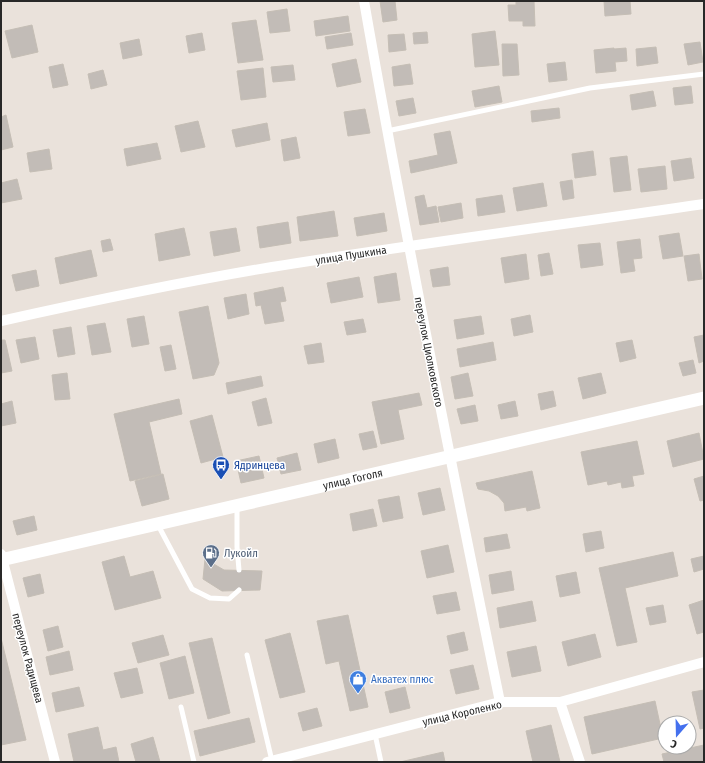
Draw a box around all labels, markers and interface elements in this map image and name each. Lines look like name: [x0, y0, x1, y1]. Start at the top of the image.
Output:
street label: улица Пушкина: [315, 243, 388, 268]
street label: переулок Циолковского: [411, 296, 446, 409]
bus stop icon: Ядринцева: [211, 455, 231, 480]
place label: Ядринцева: [234, 459, 285, 472]
street label: улица Гоголя: [322, 466, 384, 493]
fuel station icon: Лукойл: [201, 543, 221, 568]
place label: Лукойл: [224, 547, 258, 560]
street label: переулок Радищева: [9, 612, 46, 705]
shop icon: Акватех плюс: [348, 669, 368, 694]
place label: Акватех плюс: [371, 673, 434, 686]
street label: улица Короленко: [421, 698, 503, 729]
north arrow: [657, 715, 697, 755]
text: С: [669, 737, 679, 751]

